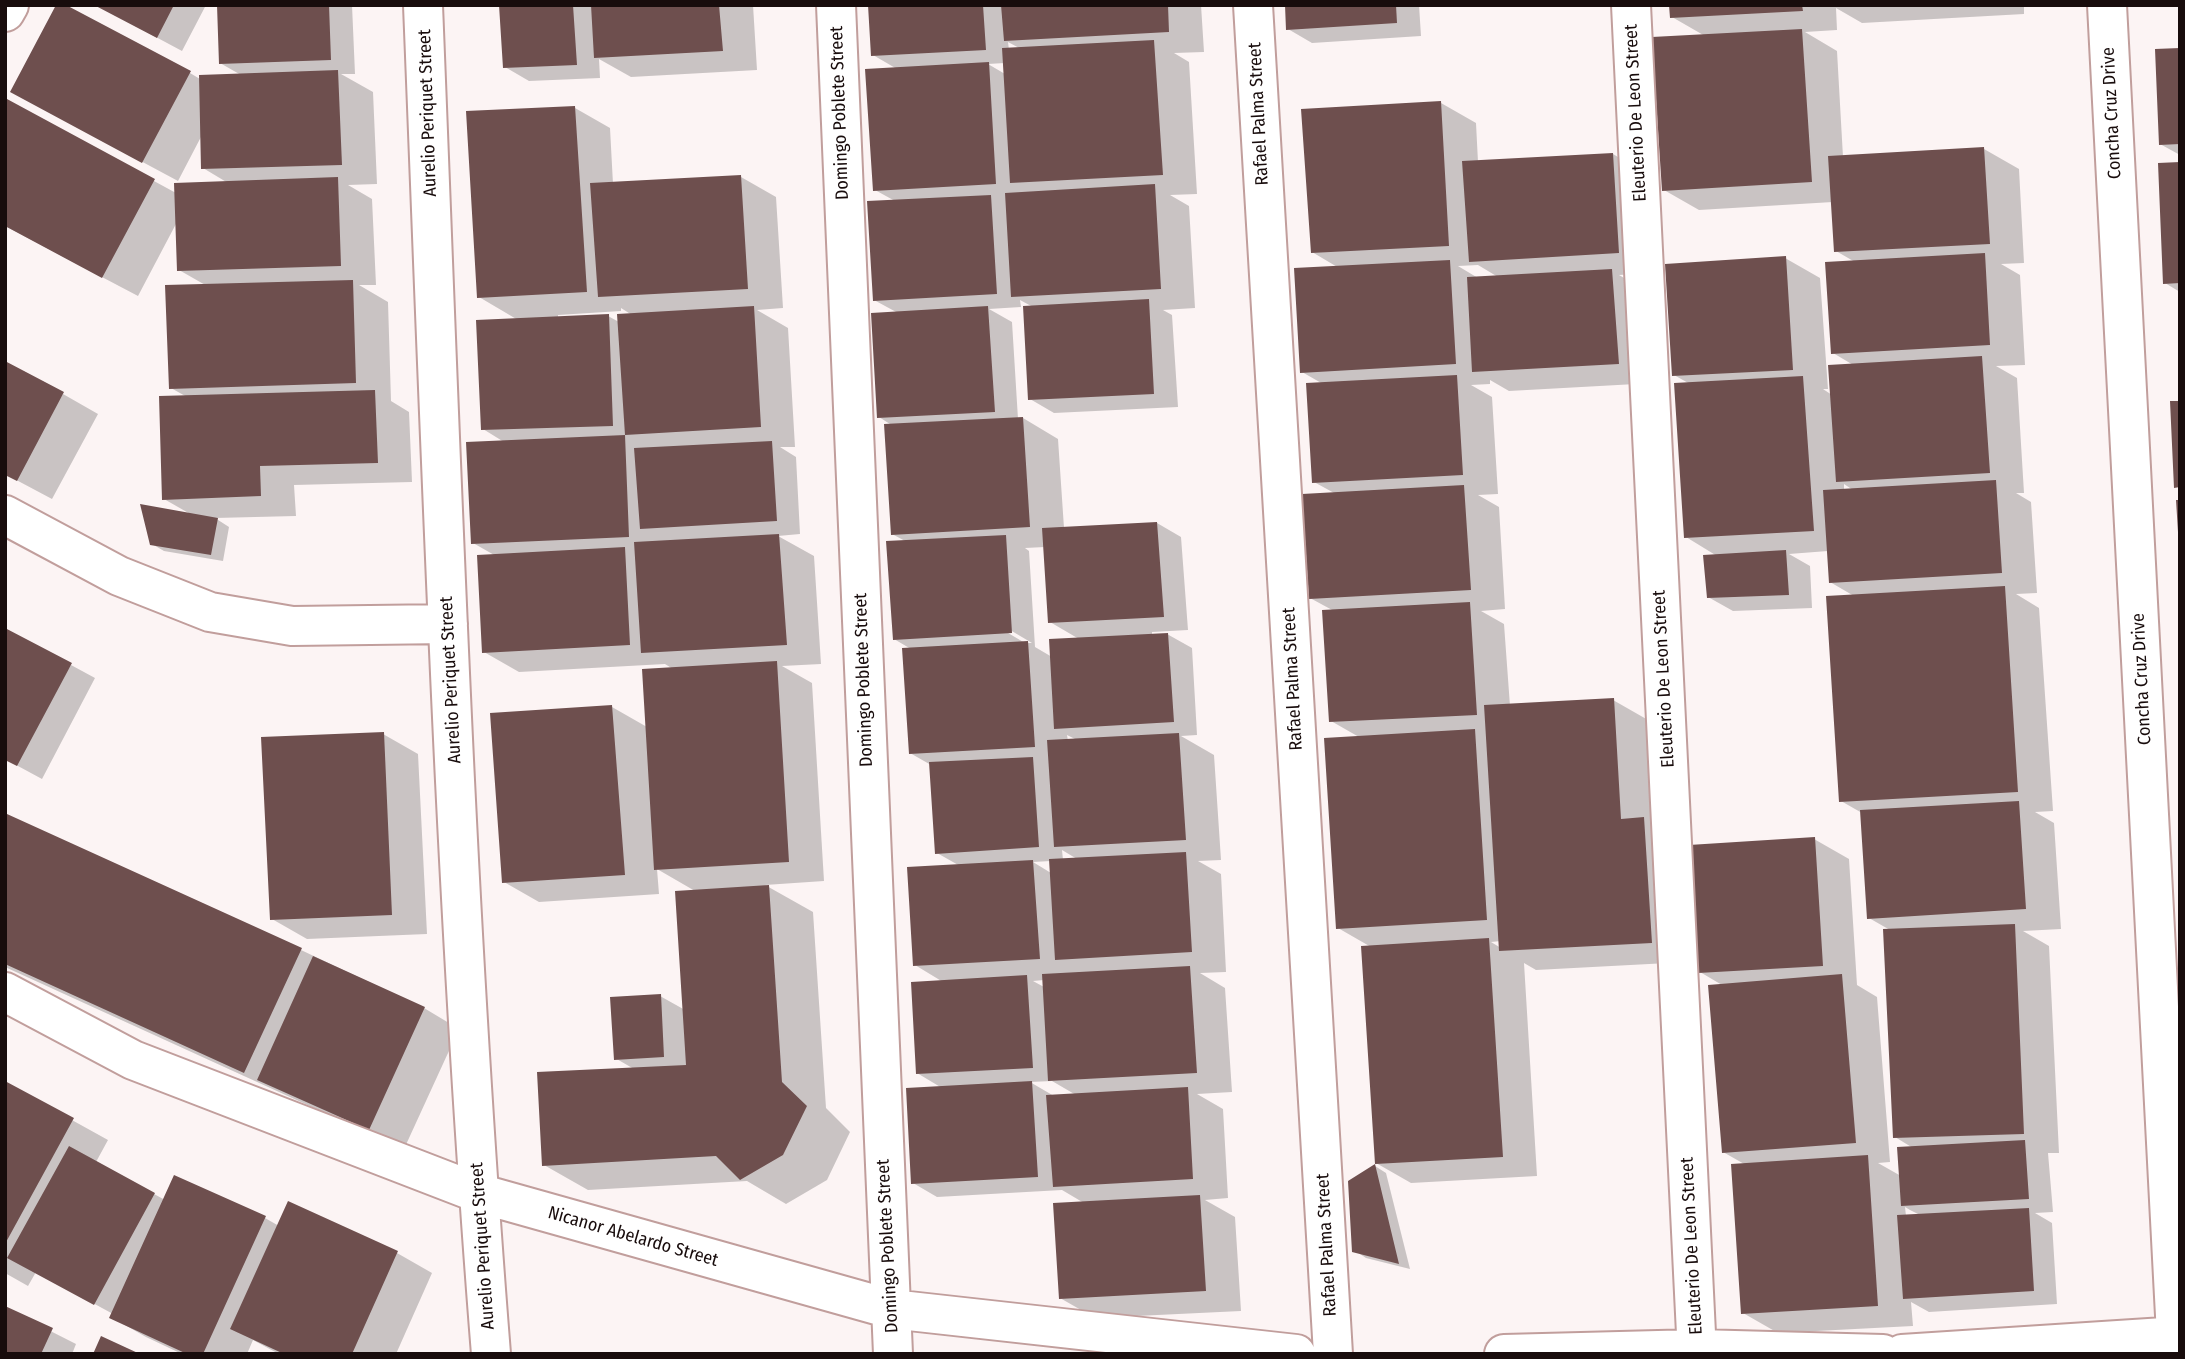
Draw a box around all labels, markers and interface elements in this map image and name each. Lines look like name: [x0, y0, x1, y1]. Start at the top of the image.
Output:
street label: Eleuterio De Leon Street: [1621, 24, 1651, 202]
street label: Domingo Poblete Street: [826, 26, 854, 200]
street label: Aurelio Periquet Street: [414, 29, 442, 197]
street label: Rafael Palma Street: [1244, 42, 1274, 186]
street label: Concha Cruz Drive: [2098, 47, 2126, 179]
street label: Eleuterio De Leon Street: [1649, 590, 1679, 768]
street label: Domingo Poblete Street: [850, 593, 878, 767]
street label: Aurelio Periquet Street: [436, 596, 466, 764]
street label: Rafael Palma Street: [1278, 607, 1308, 751]
street label: Concha Cruz Drive: [2128, 613, 2156, 745]
street label: Eleuterio De Leon Street: [1677, 1157, 1707, 1335]
street label: Domingo Poblete Street: [873, 1158, 903, 1334]
street label: Aurelio Periquet Street: [466, 1162, 500, 1330]
street label: Rafael Palma Street: [1312, 1173, 1342, 1317]
street label: Nicanor Abelardo Street: [545, 1202, 721, 1272]

